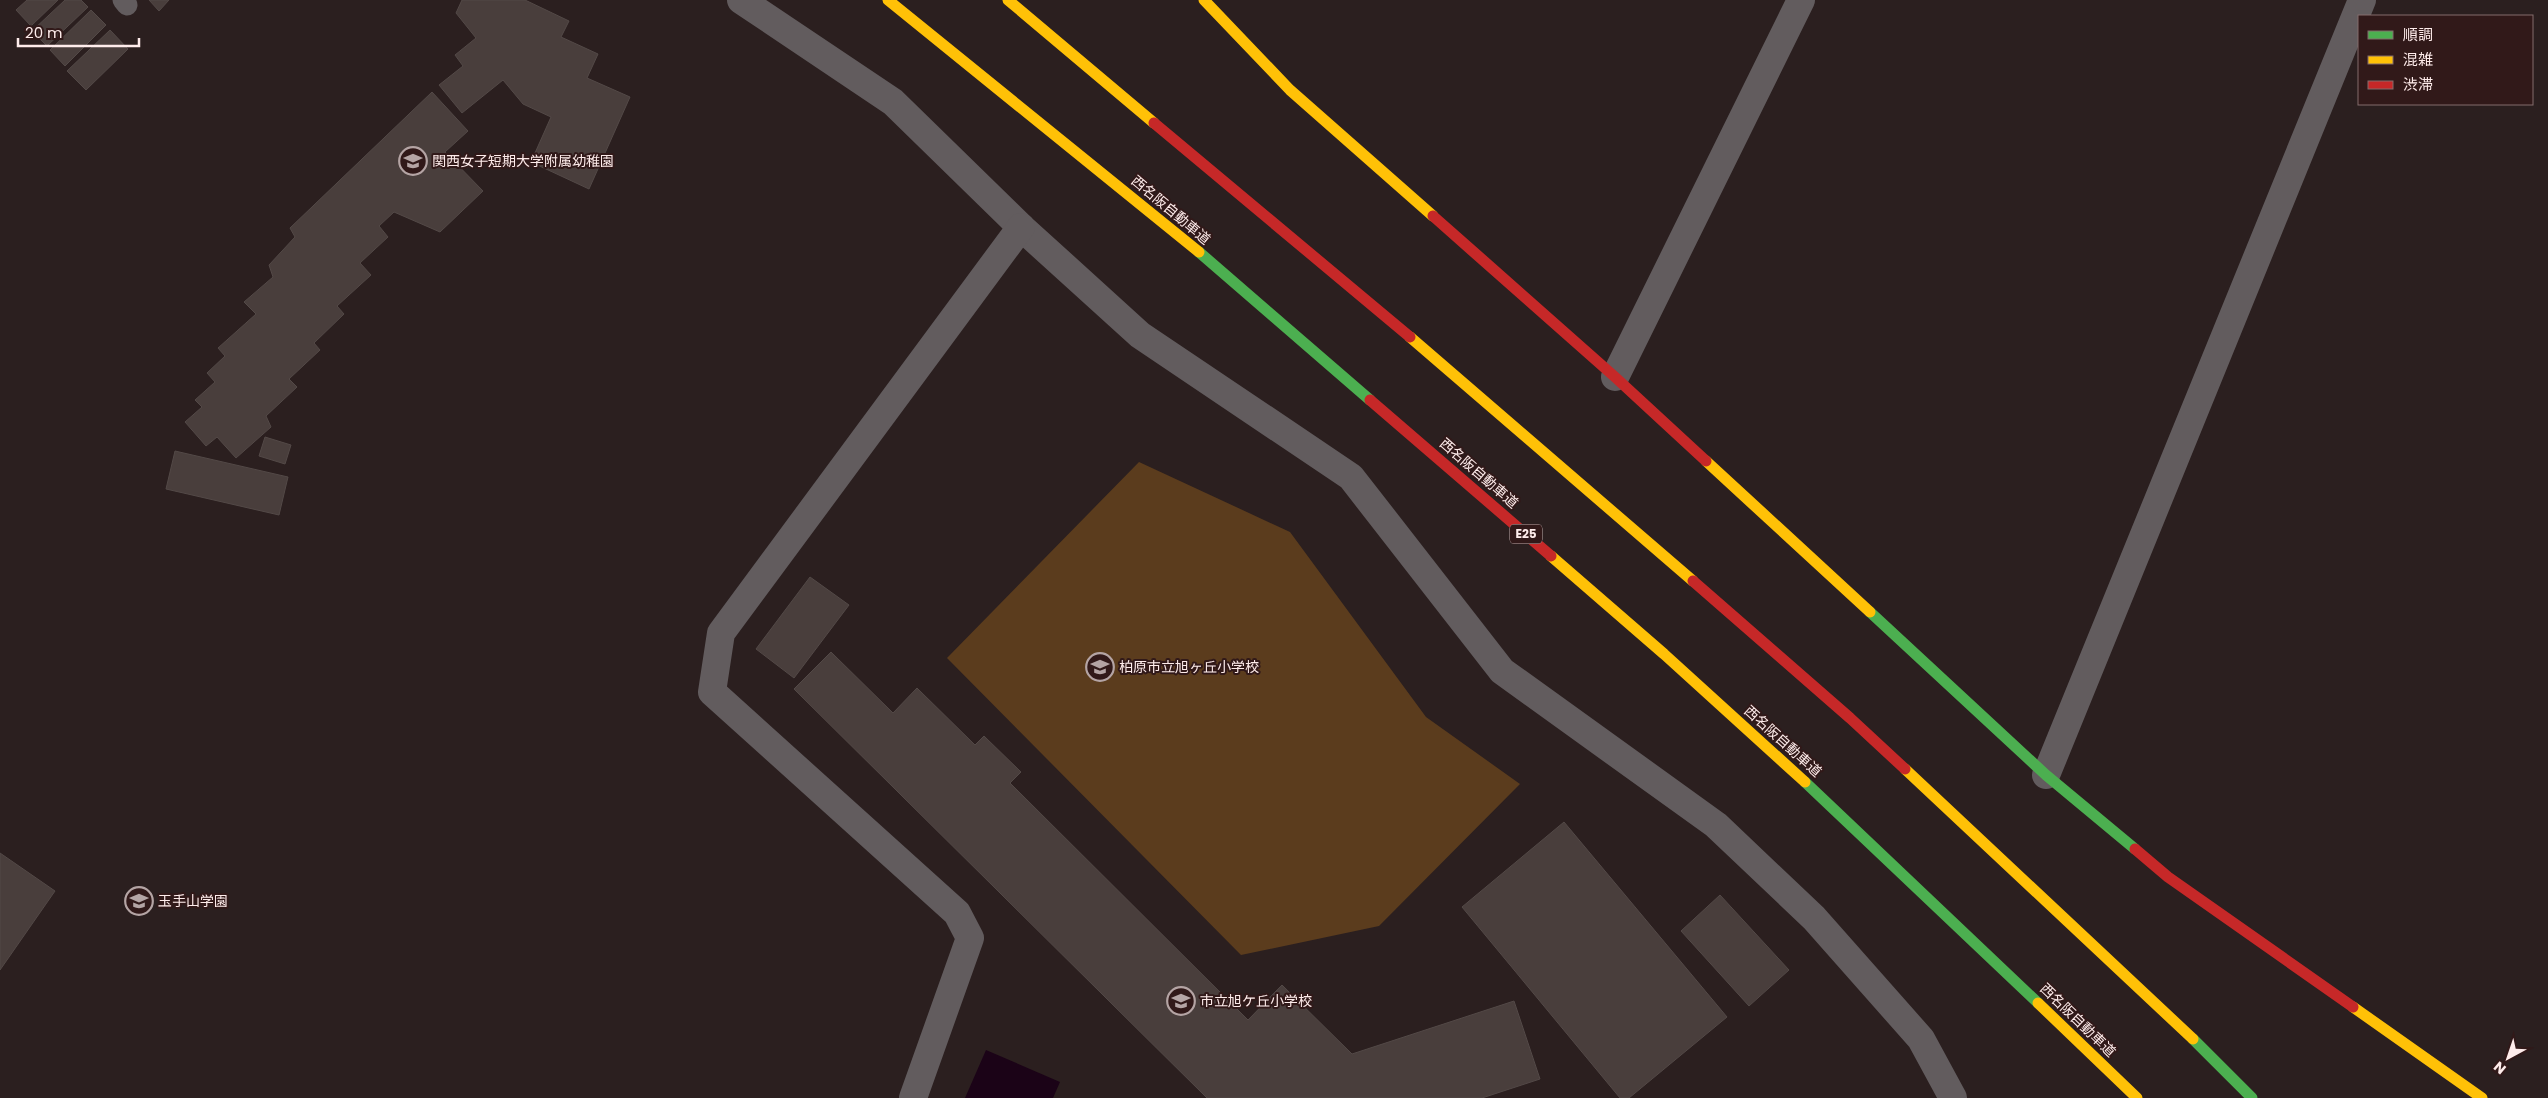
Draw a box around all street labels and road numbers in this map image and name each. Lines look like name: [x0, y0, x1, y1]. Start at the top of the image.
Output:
street label: 西名阪自動車道: [1127, 171, 1215, 249]
street label: 西名阪自動車道: [1435, 433, 1523, 513]
road number: E25: [1510, 524, 1542, 544]
street label: 西名阪自動車道: [1740, 701, 1826, 781]
street label: 西名阪自動車道: [2036, 979, 2120, 1061]

